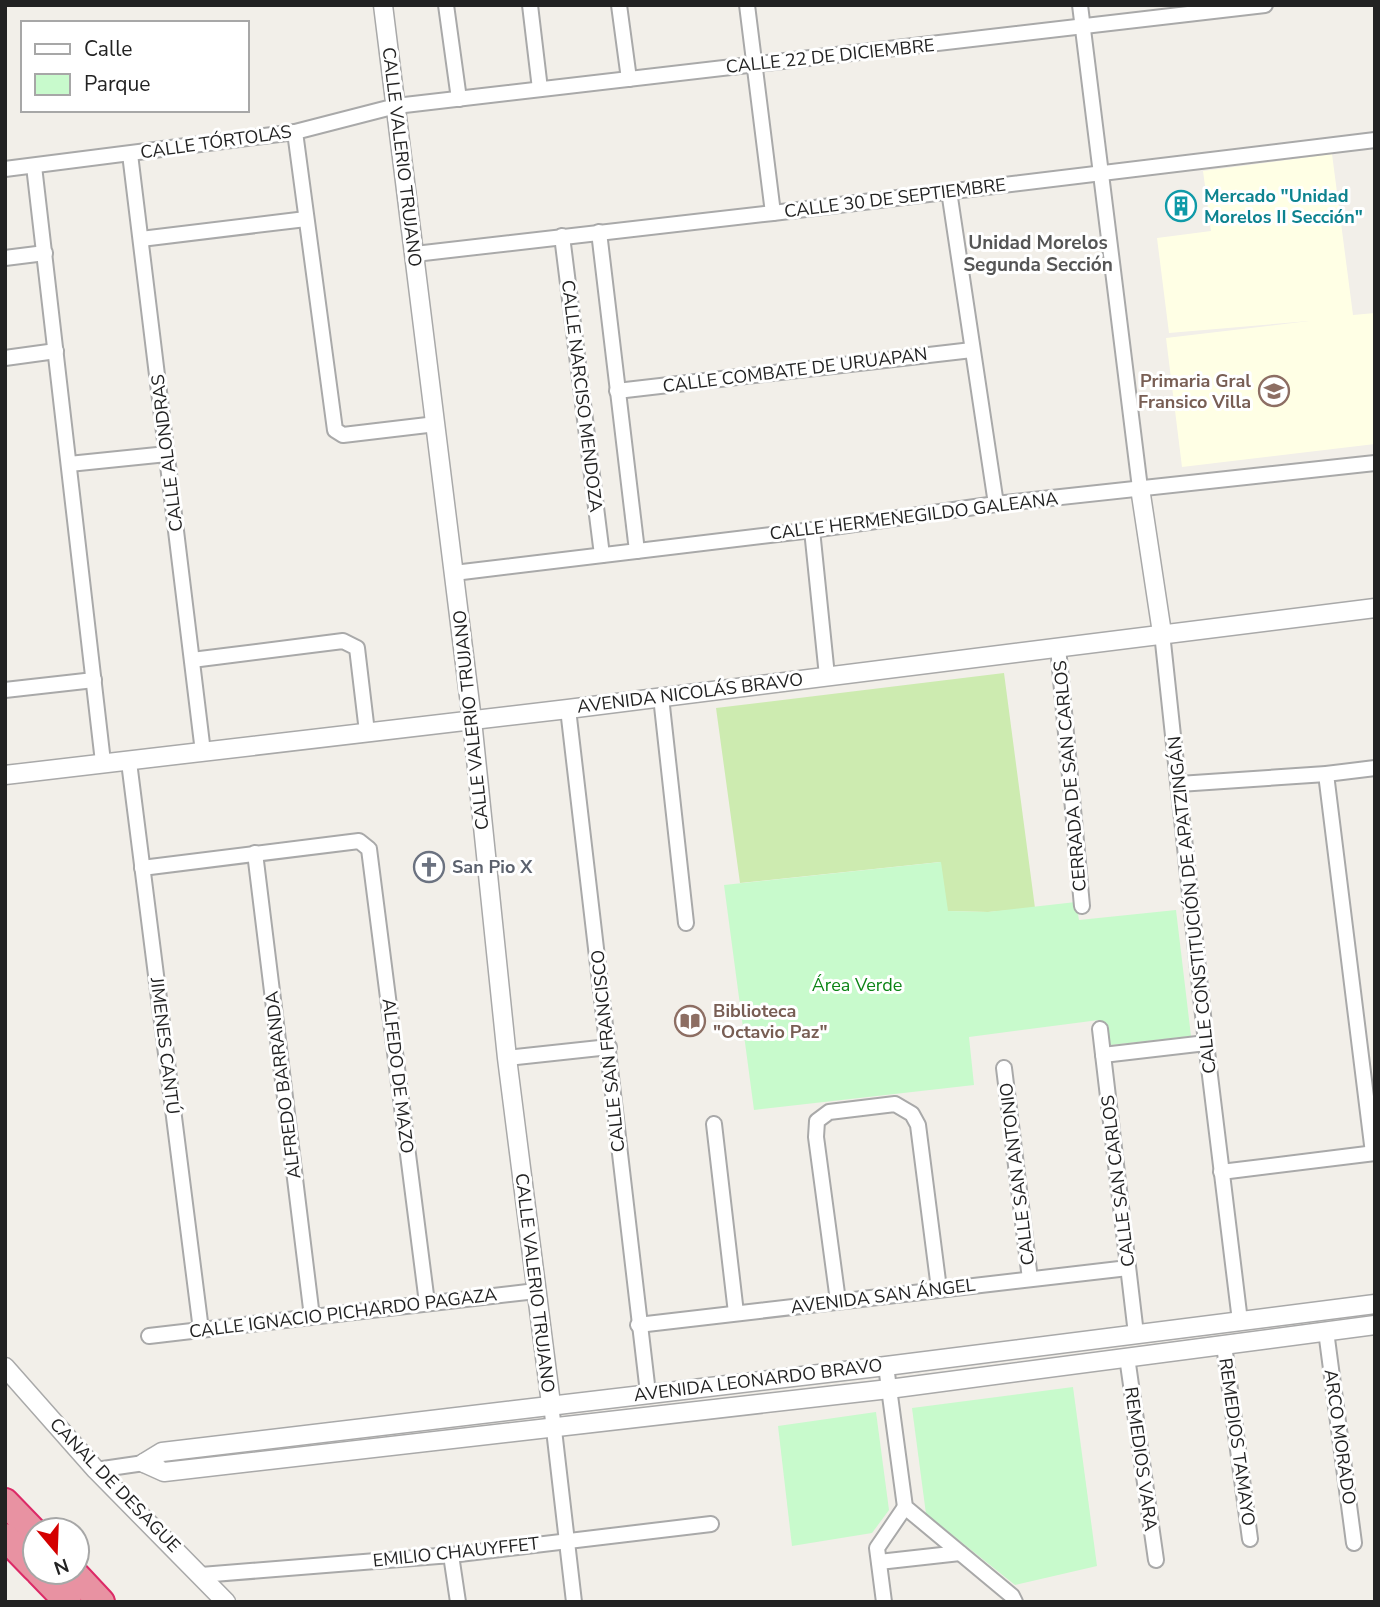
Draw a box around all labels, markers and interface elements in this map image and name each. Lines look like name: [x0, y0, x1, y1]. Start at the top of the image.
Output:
legend: [21, 21, 248, 112]
street label: CALLE 22 DE DICIEMBRE: [725, 33, 935, 79]
text: Calle: [84, 35, 132, 63]
street label: CALLE VALERIO TRUJANO: [377, 46, 427, 268]
text: Parque: [84, 70, 151, 98]
street label: CALLE TÓRTOLAS: [139, 120, 293, 164]
street label: CALLE 30 DE SEPTIEMBRE: [783, 173, 1007, 223]
place label: Mercado "Unidad Morelos II Sección": [1204, 184, 1363, 229]
building icon: Mercado "Unidad Morelos II Sección": [1164, 189, 1198, 223]
district label: Unidad Morelos Segunda Sección: [963, 230, 1113, 278]
street label: CALLE NARCISO MENDOZA: [556, 278, 608, 514]
street label: CALLE COMBATE DE URUAPAN: [661, 342, 929, 398]
place label: Primaria Gral Fransico Villa: [1138, 369, 1251, 414]
street label: CALLE ALONDRAS: [145, 373, 189, 533]
school or university icon: Primaria Gral Fransico Villa: [1257, 374, 1291, 408]
street label: CALLE HERMENEGILDO GALEANA: [768, 486, 1060, 546]
street label: CALLE VALERIO TRUJANO: [448, 609, 494, 831]
street label: CERRADA DE SAN CARLOS: [1048, 659, 1092, 893]
street label: AVENIDA NICOLÁS BRAVO: [576, 667, 804, 719]
street label: CALLE CONSTITUCIÓN DE APATZINGÁN: [1162, 735, 1222, 1075]
church icon: San Pio X: [412, 850, 446, 884]
place label: San Pio X: [452, 855, 533, 879]
street label: CALLE SAN FRANCISCO: [585, 949, 631, 1153]
park label: Área Verde: [812, 973, 902, 997]
street label: JIMENES CANTÚ: [145, 975, 185, 1116]
street label: ALFREDO BARRANDA: [260, 990, 306, 1180]
street label: ALFEDO DE MAZO: [377, 997, 419, 1155]
place label: Biblioteca "Octavio Paz": [713, 999, 827, 1044]
library icon: Biblioteca "Octavio Paz": [673, 1004, 707, 1038]
street label: CALLE SAN ANTONIO: [994, 1081, 1040, 1267]
street label: CALLE SAN CARLOS: [1096, 1094, 1140, 1268]
street label: CALLE VALERIO TRUJANO: [510, 1172, 560, 1394]
street label: AVENIDA SAN ÁNGEL: [789, 1273, 977, 1319]
street label: CALLE IGNACIO PICHARDO PAGAZA: [188, 1282, 498, 1344]
street label: AVENIDA LEONARDO BRAVO: [632, 1353, 884, 1407]
street label: REMEDIOS TAMAYO: [1213, 1356, 1261, 1528]
street label: ARCO MORADO: [1319, 1368, 1361, 1506]
street label: REMEDIOS VARA: [1119, 1385, 1163, 1533]
street label: CANAL DE DESAGUE: [44, 1412, 186, 1558]
north arrow: [21, 1516, 91, 1586]
street label: EMILIO CHAUYFFET: [372, 1531, 541, 1573]
text: N: [50, 1552, 72, 1581]

